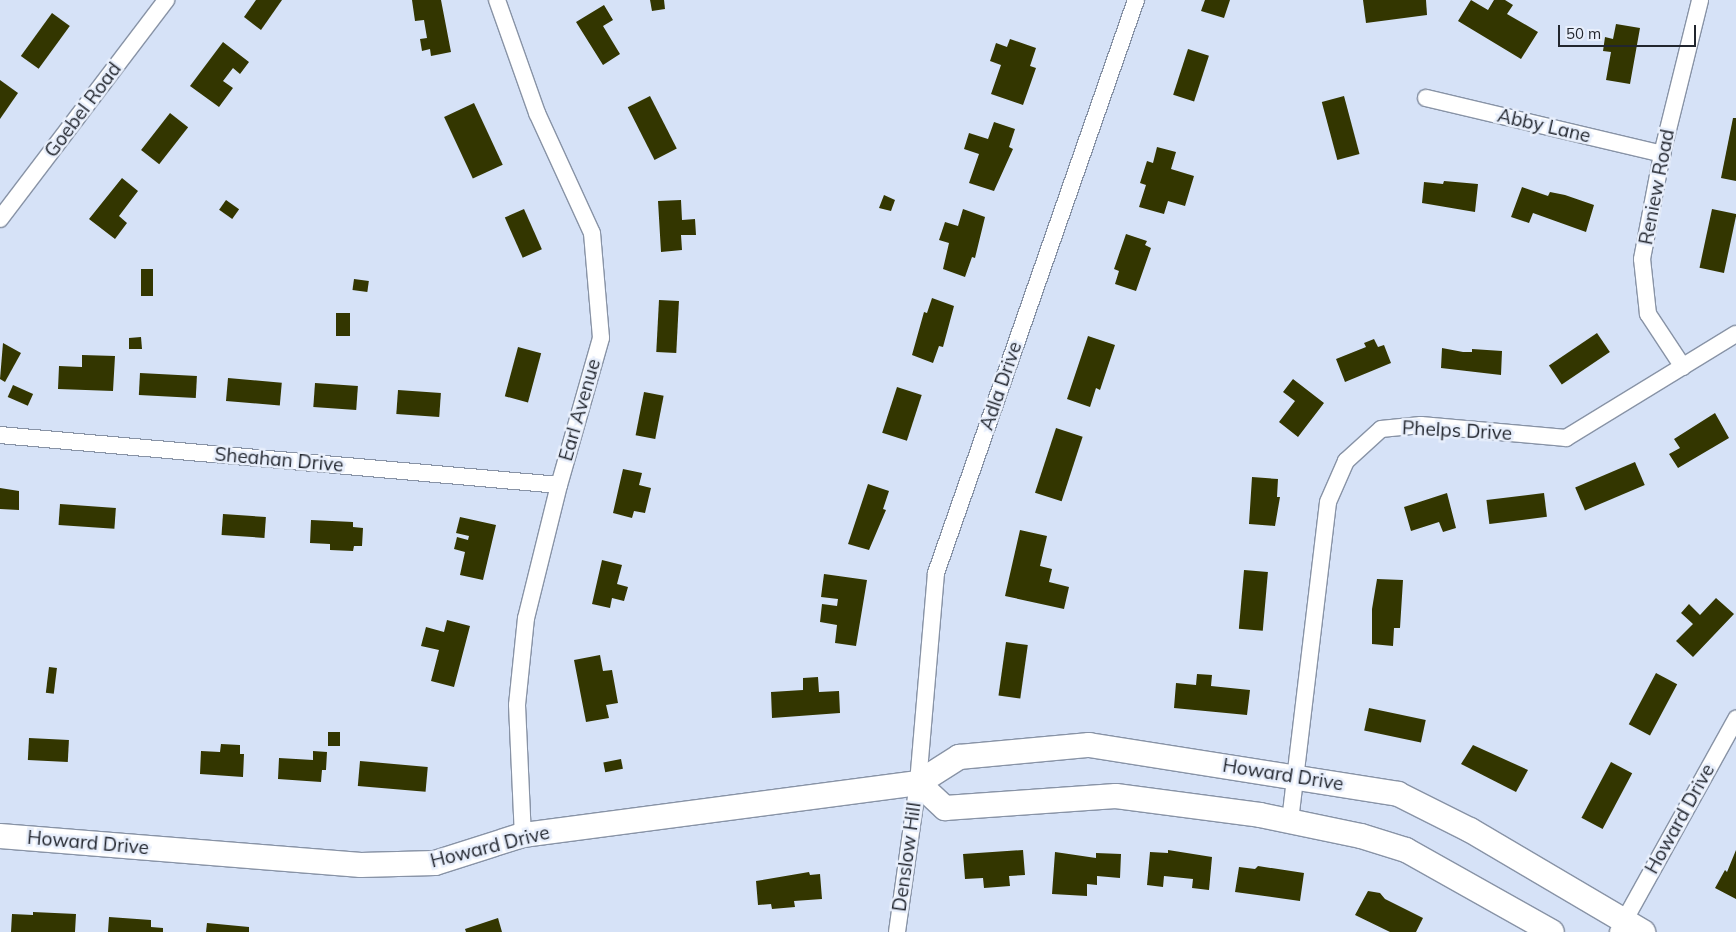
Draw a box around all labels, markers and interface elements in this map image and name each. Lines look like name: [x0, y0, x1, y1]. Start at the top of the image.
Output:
scale bar: [1561, 15, 1698, 47]
text: 50 m: [1566, 24, 1601, 43]
street label: Goebel Road: [40, 58, 126, 162]
street label: Abby Lane: [1495, 104, 1593, 148]
street label: Reniew Road: [1635, 127, 1679, 247]
street label: Adla Drive: [975, 339, 1027, 433]
street label: Earl Avenue: [555, 356, 605, 464]
street label: Phelps Drive: [1401, 417, 1513, 445]
street label: Sheahan Drive: [214, 443, 344, 477]
street label: Howard Drive: [1221, 754, 1345, 796]
street label: Howard Drive: [1640, 760, 1720, 878]
street label: Denslow Hill: [888, 801, 926, 913]
street label: Howard Drive: [428, 821, 552, 873]
street label: Howard Drive: [26, 826, 150, 860]

